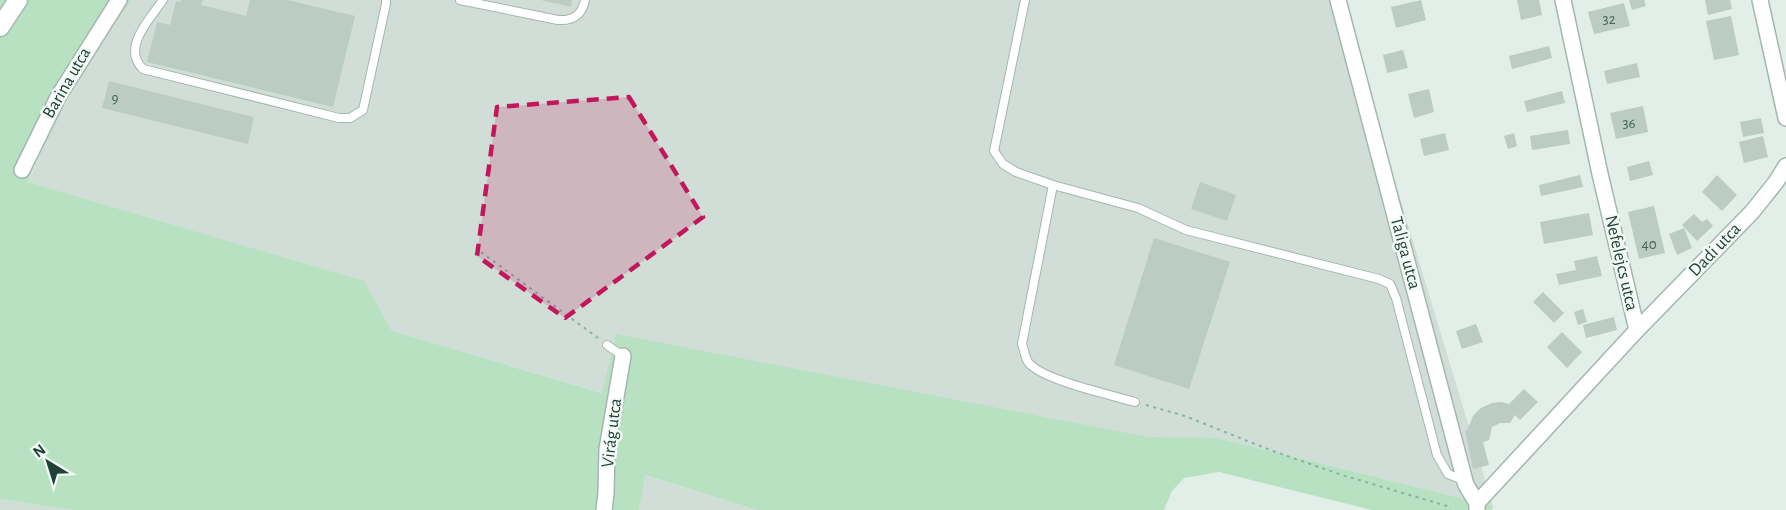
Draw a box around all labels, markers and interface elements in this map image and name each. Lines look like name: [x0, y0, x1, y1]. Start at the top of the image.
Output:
house number: 32: [1602, 12, 1616, 27]
street label: Barina utca: [40, 45, 94, 121]
house number: 9: [111, 91, 119, 106]
house number: 36: [1622, 116, 1636, 131]
street label: Nefelejcs utca: [1601, 213, 1641, 313]
street label: Taliga utca: [1387, 215, 1423, 291]
street label: Dadi utca: [1685, 220, 1745, 280]
house number: 40: [1641, 237, 1657, 252]
street label: Virág utca: [599, 397, 625, 469]
north arrow: [18, 432, 78, 492]
text: N: [30, 441, 49, 461]

